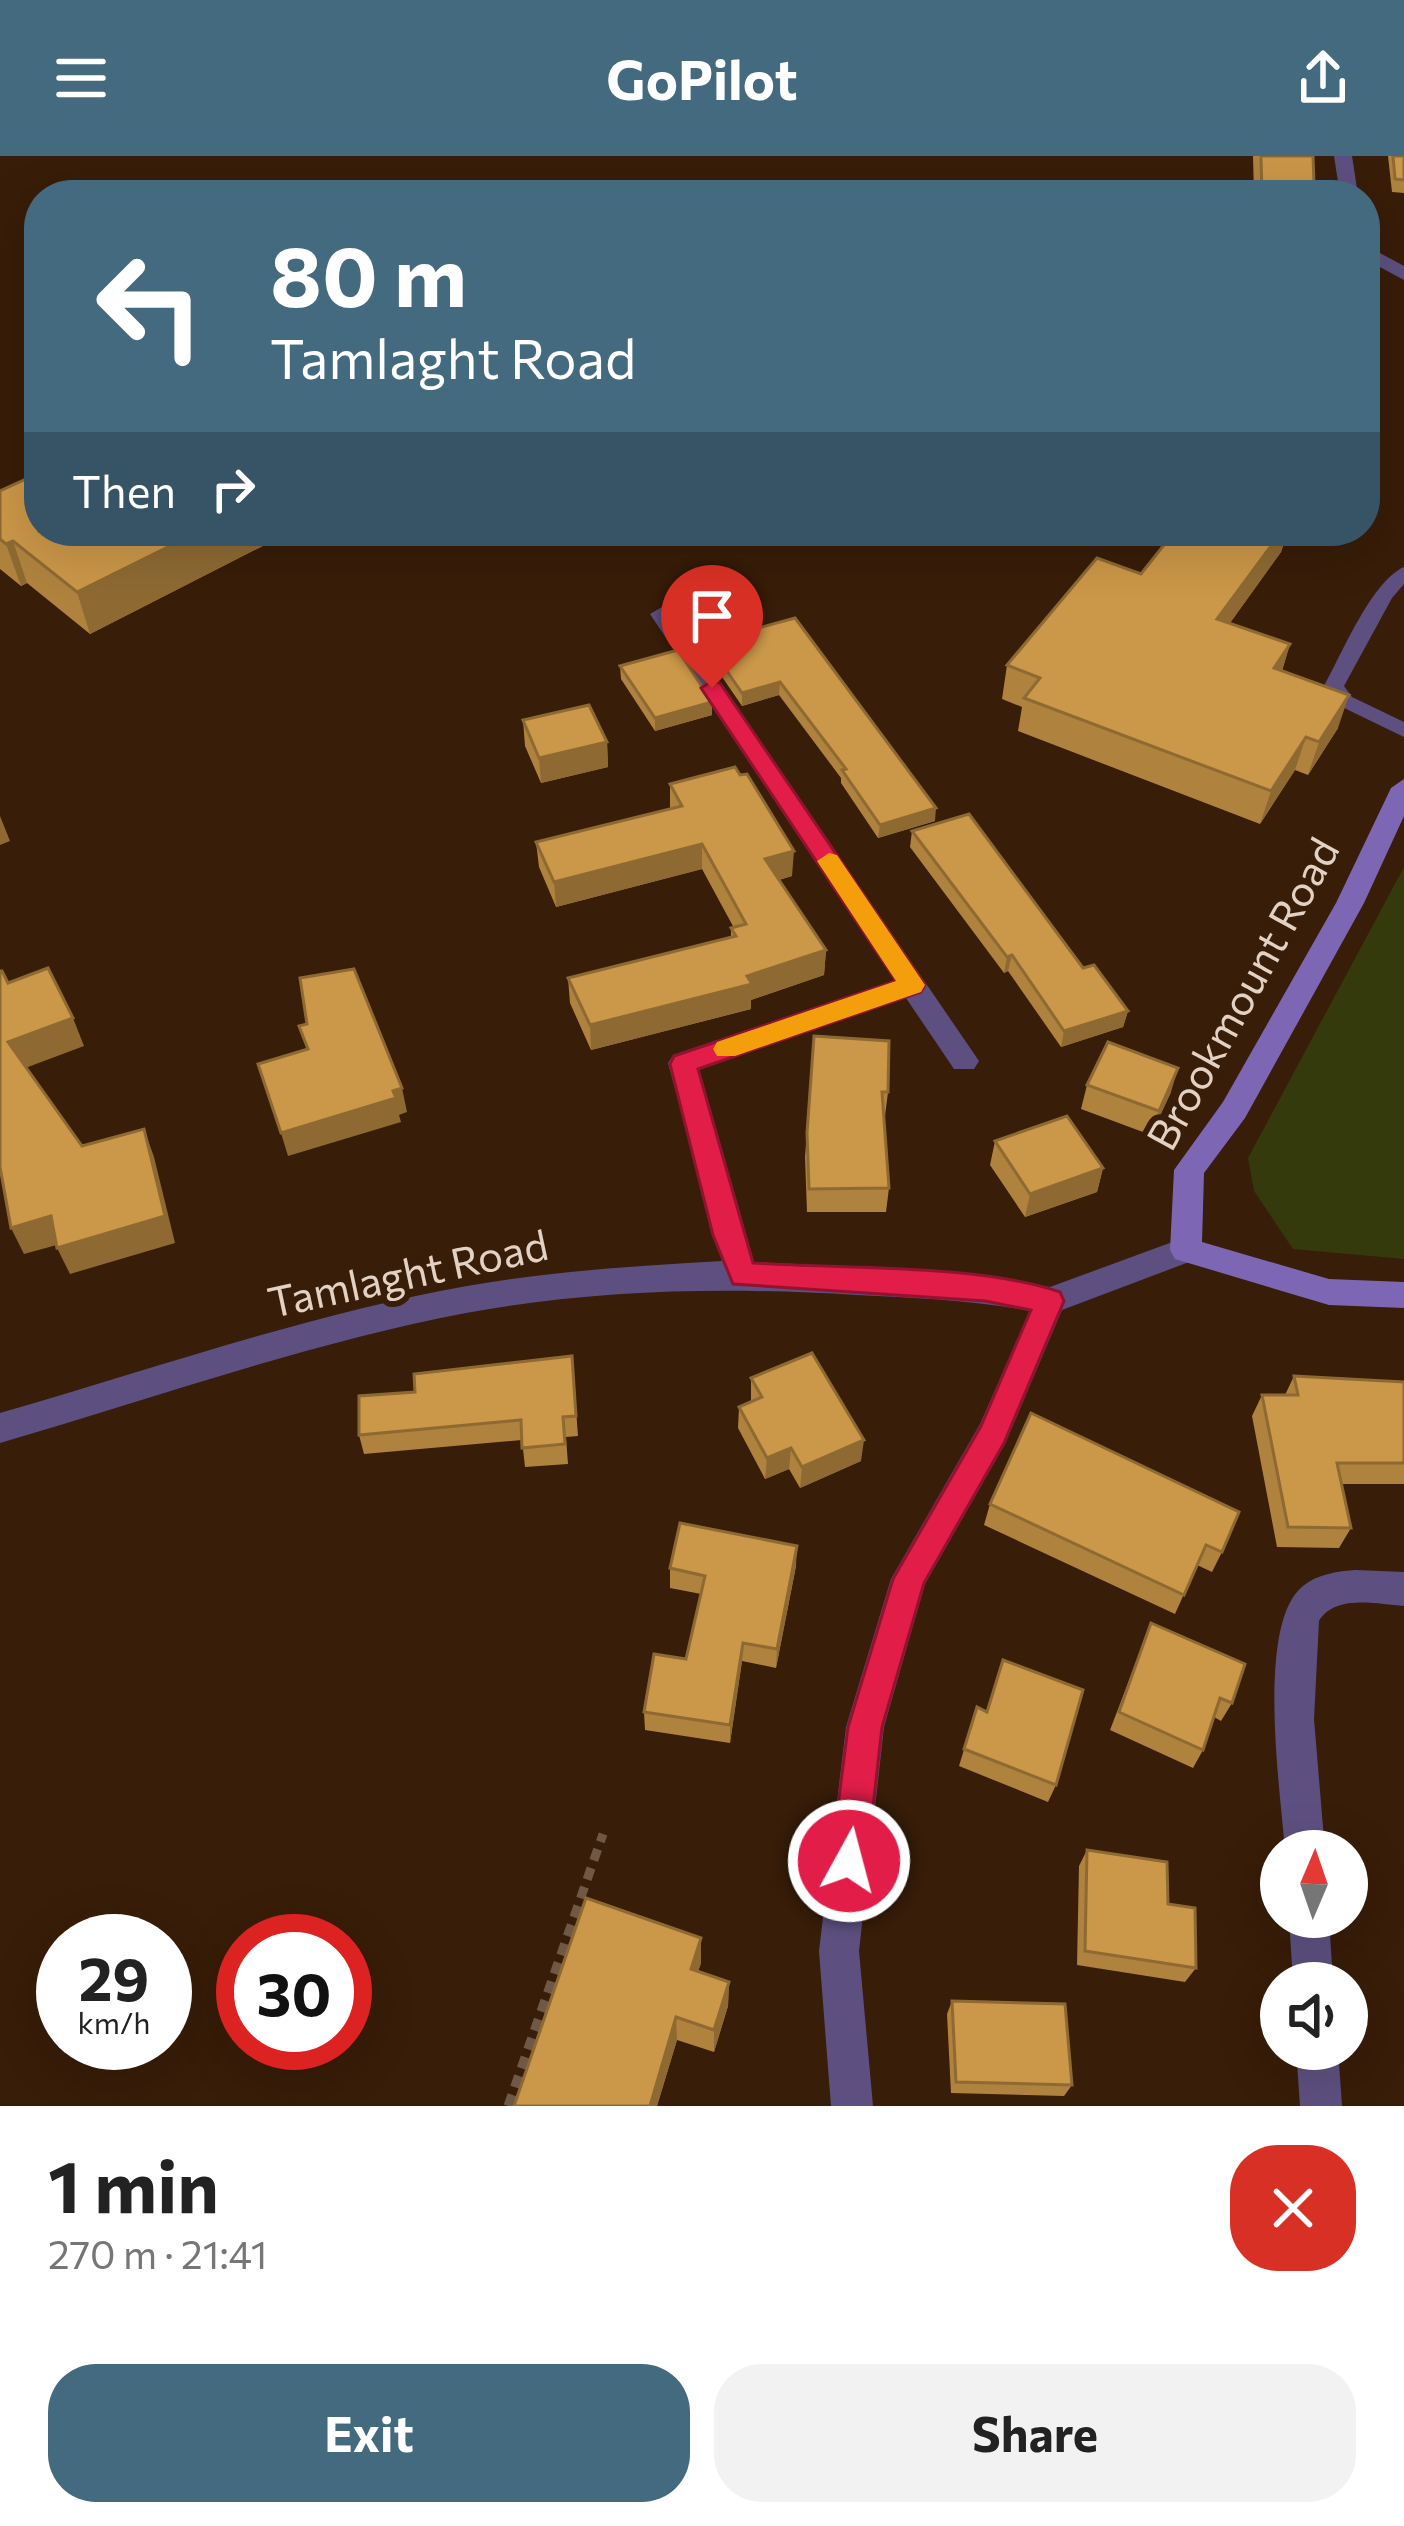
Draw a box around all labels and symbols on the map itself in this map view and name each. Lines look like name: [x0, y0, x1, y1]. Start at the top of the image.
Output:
pin: [661, 565, 763, 688]
street label: Brookmount Road: [1134, 828, 1349, 1158]
street label: Tamlaght Road: [263, 1217, 552, 1327]
position arrow: [786, 1798, 912, 1924]
north arrow: [1260, 1830, 1368, 1938]
speed limit sign: 30: [216, 1914, 372, 2070]

